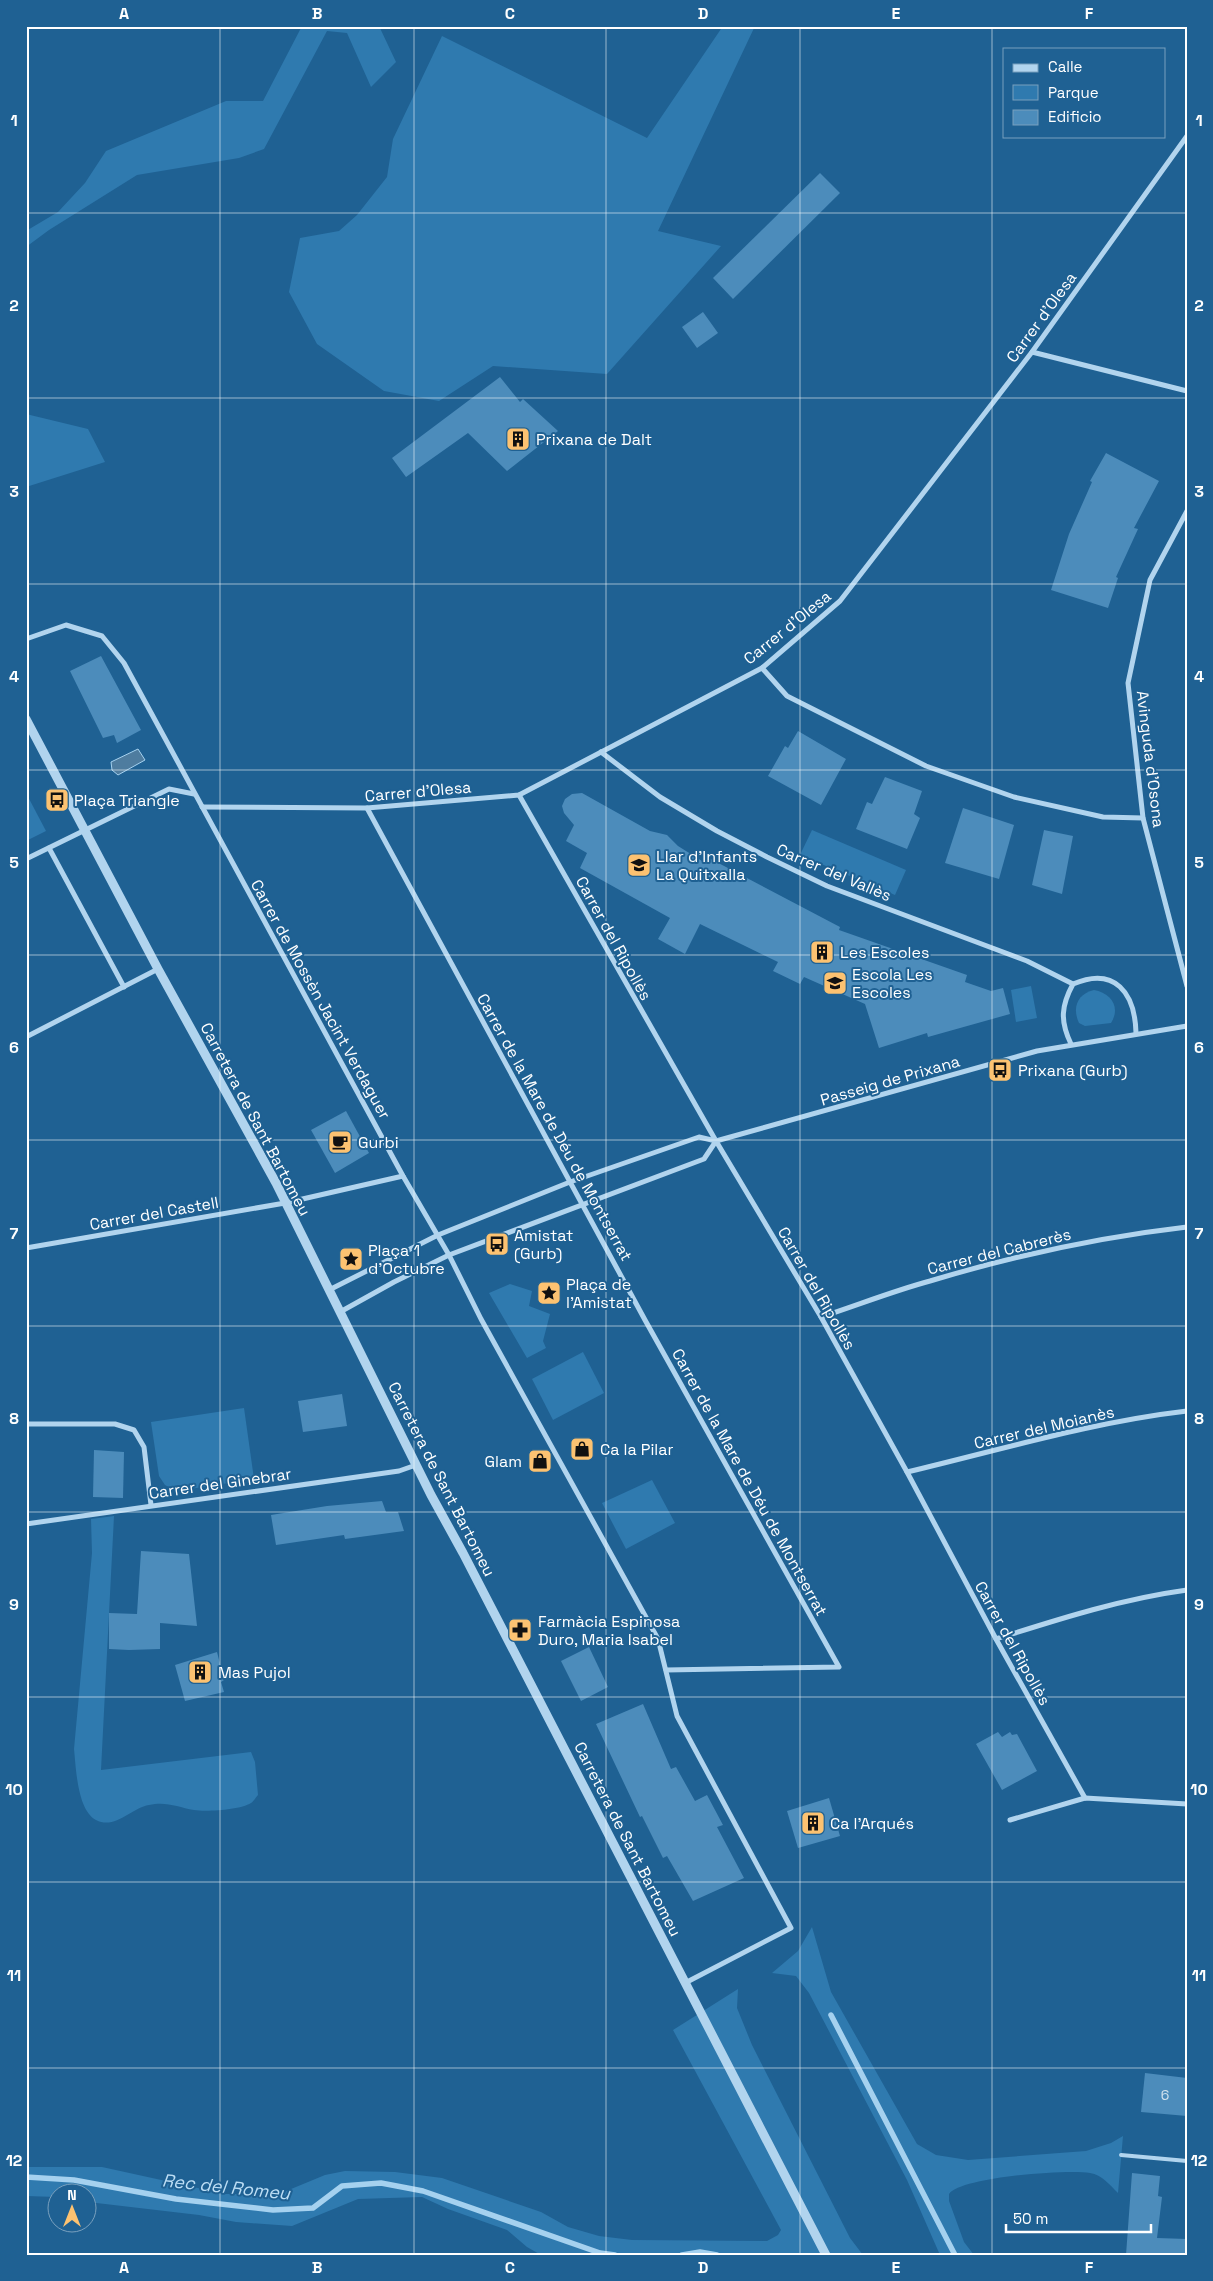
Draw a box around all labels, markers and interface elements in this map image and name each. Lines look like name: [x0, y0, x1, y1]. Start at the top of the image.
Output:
text: A: [119, 3, 129, 24]
text: B: [312, 3, 322, 24]
text: C: [505, 3, 515, 24]
text: D: [698, 3, 708, 24]
text: E: [892, 3, 901, 24]
text: F: [1085, 3, 1094, 24]
legend: [1003, 48, 1166, 138]
text: Calle: [1048, 57, 1083, 76]
text: Parque: [1048, 83, 1099, 102]
text: Edificio: [1048, 107, 1102, 126]
text: 1: [10, 110, 18, 131]
text: 1: [1195, 110, 1203, 131]
street label: Carrer d'Olesa: [1002, 268, 1081, 367]
text: 2: [9, 295, 19, 316]
text: 2: [1194, 295, 1204, 316]
building icon: Prixana de Dalt: [505, 426, 531, 452]
place label: Prixana de Dalt: [536, 429, 652, 450]
text: 3: [9, 481, 19, 502]
text: 3: [1194, 481, 1204, 502]
street label: Carrer d'Olesa: [739, 586, 835, 669]
text: 4: [9, 666, 19, 687]
text: 4: [1194, 666, 1204, 687]
street label: Avinguda d'Osona: [1132, 689, 1169, 829]
street label: Carrer d'Olesa: [364, 776, 472, 807]
bus stop icon: Plaça Triangle: [44, 787, 70, 813]
place label: Plaça Triangle: [74, 790, 180, 811]
street label: Carrer del Vallès: [773, 839, 894, 906]
place label: Llar d'Infants La Quitxalla: [656, 846, 757, 885]
text: 5: [9, 852, 19, 873]
school or university icon: Llar d'Infants La Quitxalla: [626, 852, 652, 878]
text: 5: [1194, 852, 1204, 873]
street label: Carrer del Ripollès: [571, 873, 656, 1004]
street label: Carrer de Mossèn Jacint Verdaguer: [246, 876, 395, 1123]
building icon: Les Escoles: [809, 939, 835, 965]
place label: Les Escoles: [840, 942, 929, 963]
place label: Escola Les Escoles: [852, 964, 933, 1003]
school or university icon: Escola Les Escoles: [822, 970, 848, 996]
street label: Carrer de la Mare de Déu de Montserrat: [472, 990, 637, 1265]
street label: Carretera de Sant Bartomeu: [196, 1019, 315, 1219]
text: 6: [9, 1037, 19, 1058]
text: 6: [1194, 1037, 1204, 1058]
street label: Passeig de Prixana: [818, 1051, 962, 1110]
bus stop icon: Prixana (Gurb): [987, 1057, 1013, 1083]
place label: Prixana (Gurb): [1018, 1060, 1128, 1081]
cafe icon: Gurbi: [327, 1129, 353, 1155]
place label: Gurbi: [358, 1132, 399, 1153]
street label: Carrer del Castell: [88, 1192, 220, 1235]
text: 7: [10, 1223, 19, 1244]
street label: Carrer del Ripollès: [773, 1223, 860, 1354]
street label: Carrer del Cabrerès: [925, 1223, 1073, 1279]
text: 7: [1195, 1223, 1204, 1244]
place label: Amistat (Gurb): [514, 1225, 573, 1264]
bus stop icon: Amistat (Gurb): [484, 1231, 510, 1257]
place label: Plaça 1 d'Octubre: [368, 1240, 445, 1279]
place icon: Plaça 1 d'Octubre: [338, 1246, 364, 1272]
place label: Plaça de l'Amistat: [566, 1274, 632, 1313]
place icon: Plaça de l'Amistat: [536, 1280, 562, 1306]
street label: Carrer de la Mare de Déu de Montserrat: [667, 1345, 832, 1620]
street label: Carretera de Sant Bartomeu: [383, 1378, 500, 1580]
street label: Carrer del Moianès: [972, 1401, 1116, 1454]
text: 8: [9, 1408, 19, 1429]
text: 8: [1194, 1408, 1204, 1429]
shop icon: Ca la Pilar: [569, 1436, 595, 1462]
place label: Ca la Pilar: [600, 1439, 674, 1460]
shop icon: Glam: [527, 1448, 553, 1474]
place label: Glam: [485, 1451, 522, 1472]
street label: Carrer del Ginebrar: [147, 1463, 293, 1504]
street label: Carrer del Ripollès: [970, 1578, 1055, 1709]
text: 9: [9, 1594, 19, 1615]
text: 9: [1194, 1594, 1204, 1615]
place label: Farmàcia Espinosa Duro, Maria Isabel: [538, 1611, 680, 1650]
pharmacy icon: Farmàcia Espinosa Duro, Maria Isabel: [507, 1617, 533, 1643]
building icon: Mas Pujol: [187, 1659, 213, 1685]
place label: Mas Pujol: [218, 1662, 291, 1683]
street label: Carretera de Sant Bartomeu: [569, 1738, 686, 1940]
text: 10: [5, 1779, 23, 1800]
text: 10: [1190, 1779, 1208, 1800]
building icon: Ca l'Arqués: [800, 1810, 826, 1836]
place label: Ca l'Arqués: [830, 1813, 914, 1834]
text: 11: [7, 1965, 21, 1986]
text: 11: [1192, 1965, 1206, 1986]
house number: 6: [1161, 2086, 1169, 2104]
text: 12: [6, 2150, 22, 2171]
text: 12: [1191, 2150, 1207, 2171]
water label: Rec del Romeu: [161, 2168, 292, 2205]
north arrow: [48, 2184, 98, 2234]
text: N: [67, 2186, 77, 2204]
scale bar: [1006, 2201, 1150, 2233]
text: 50 m: [1013, 2209, 1048, 2228]
text: A: [119, 2257, 129, 2278]
text: B: [312, 2257, 322, 2278]
text: C: [505, 2257, 515, 2278]
text: D: [698, 2257, 708, 2278]
text: E: [892, 2257, 901, 2278]
text: F: [1085, 2257, 1094, 2278]

